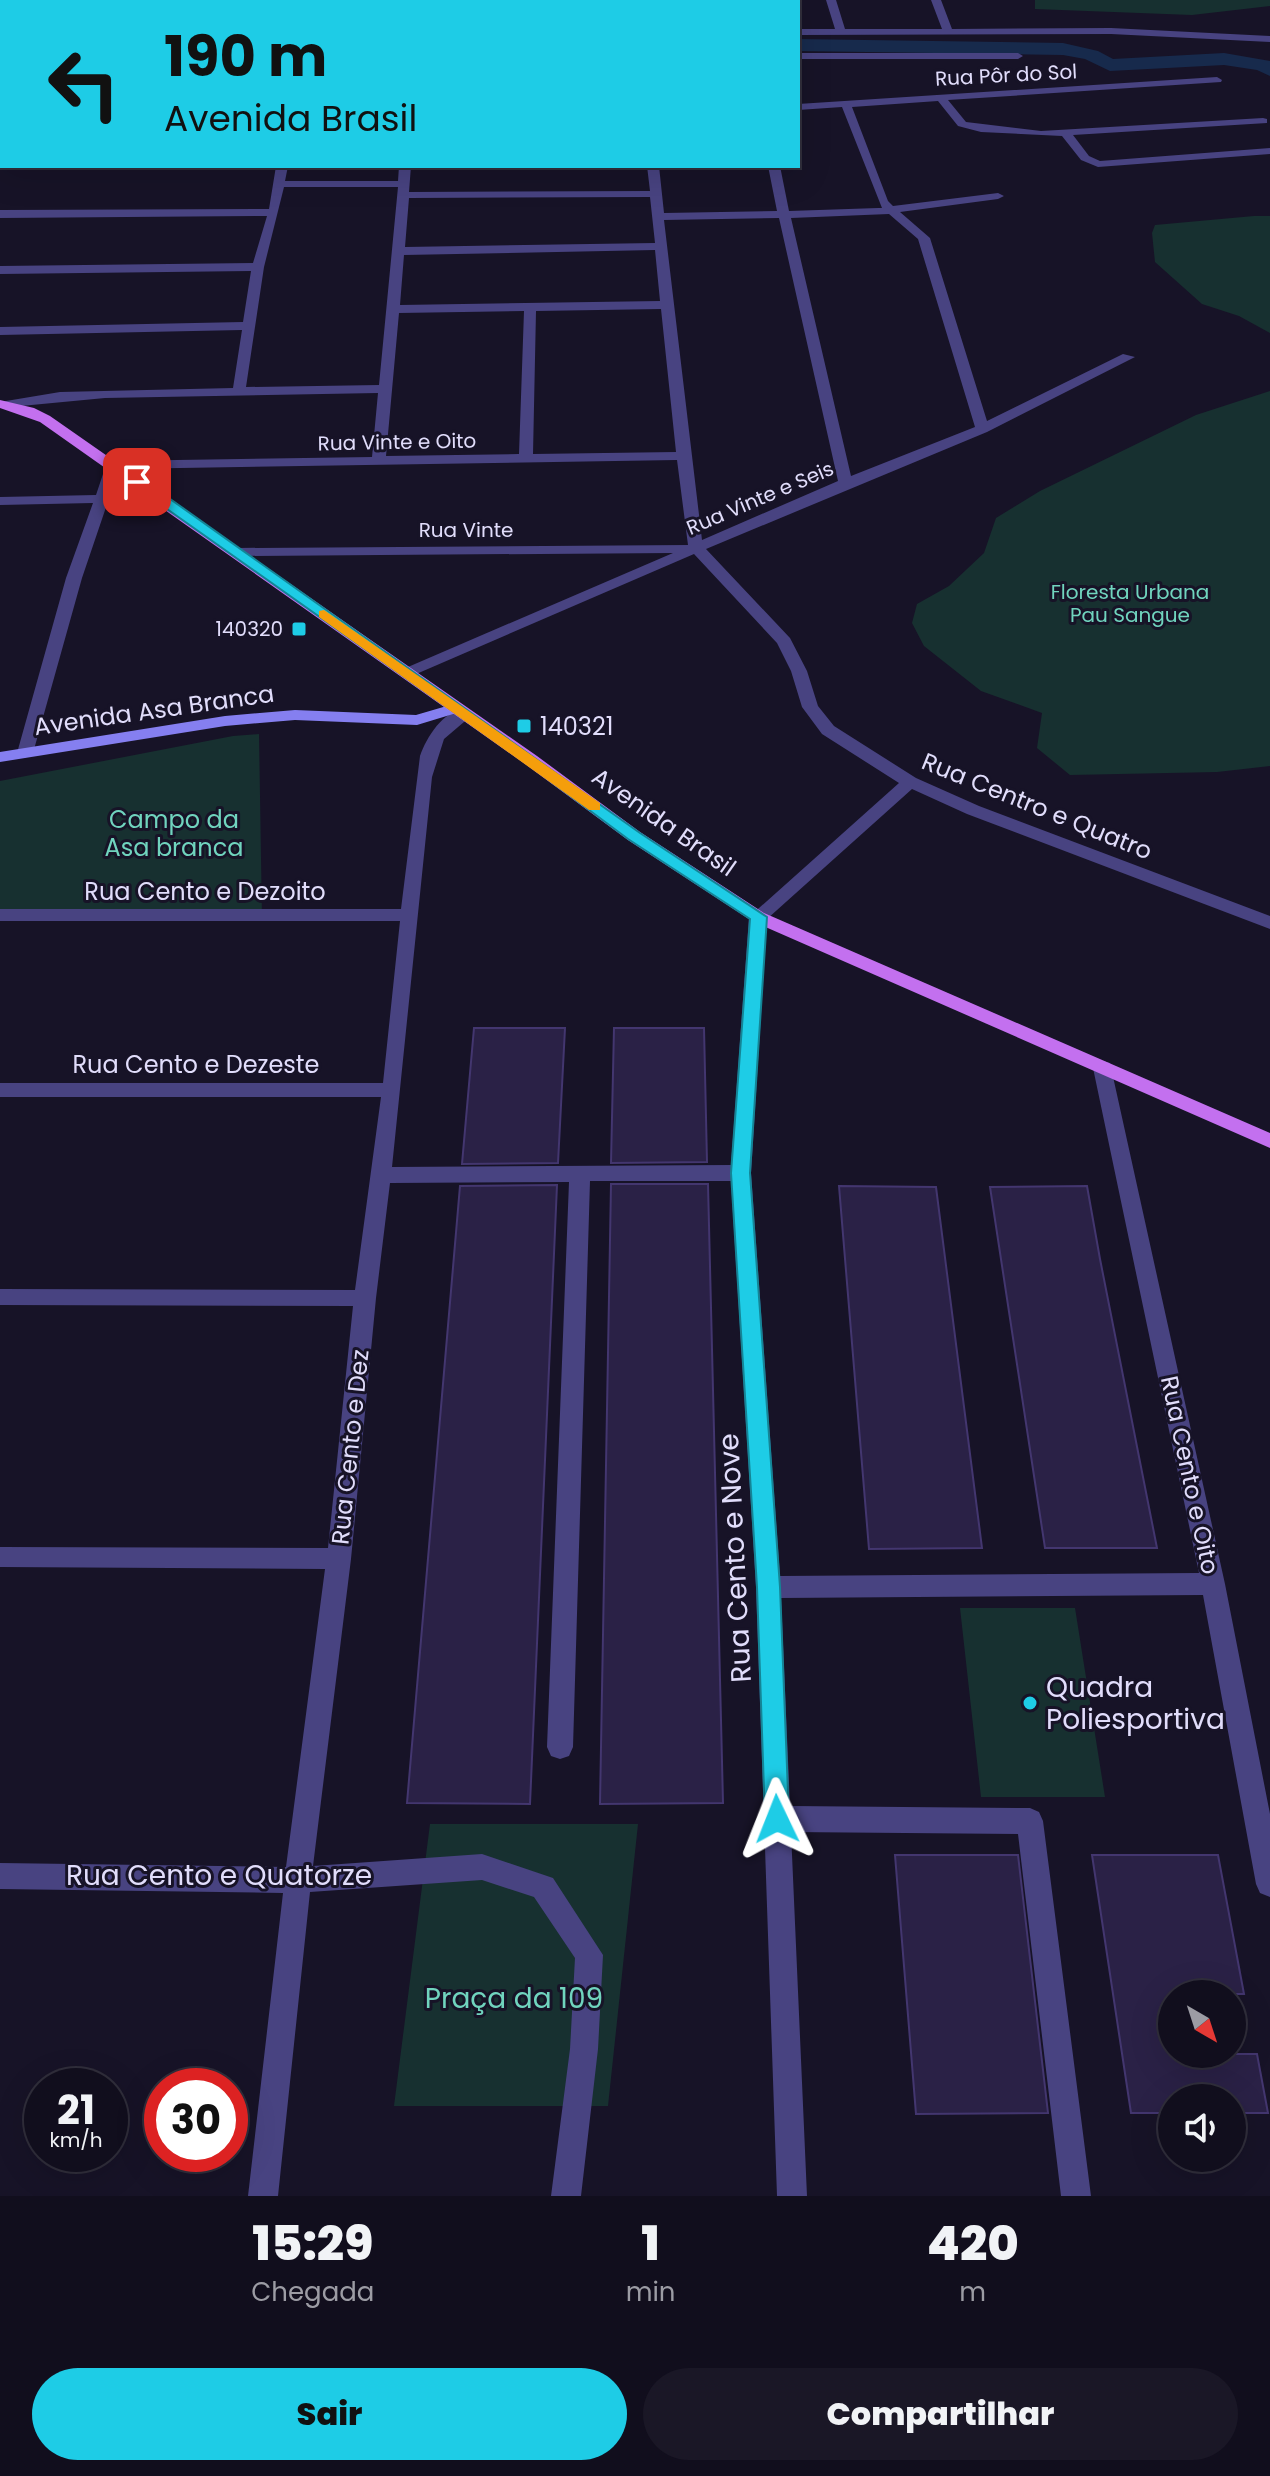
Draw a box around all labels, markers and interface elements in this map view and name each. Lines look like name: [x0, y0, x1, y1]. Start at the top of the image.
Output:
text: 190 m: [164, 17, 327, 96]
icon: left: [32, 32, 136, 136]
street label: Rua Pôr do Sol: [934, 57, 1078, 93]
text: Avenida Brasil: [164, 93, 417, 144]
street label: Rua Vinte e Oito: [317, 427, 477, 457]
pin: [103, 448, 171, 516]
street label: Rua Vinte e Seis: [682, 454, 838, 542]
icon: arrive: [115, 460, 159, 504]
street label: Rua Vinte: [419, 516, 513, 544]
park label: Floresta Urbana Pau Sangue: [1051, 578, 1209, 629]
place label: 140320: [216, 615, 283, 643]
marker: 140320: [290, 620, 308, 638]
street label: Avenida Asa Branca: [32, 677, 276, 743]
place label: 140321: [540, 710, 613, 743]
marker: 140321: [515, 717, 533, 735]
street label: Rua Centro e Quatro: [917, 745, 1157, 867]
street label: Avenida Brasil: [585, 760, 743, 884]
park label: Campo da Asa branca: [105, 803, 243, 864]
street label: Rua Cento e Dezoito: [84, 875, 326, 908]
street label: Rua Cento e Dezeste: [73, 1048, 319, 1081]
street label: Rua Cento e Dez: [323, 1348, 377, 1546]
street label: Rua Cento e Oito: [1153, 1373, 1227, 1577]
street label: Rua Cento e Nove: [709, 1432, 761, 1684]
place label: Quadra Poliesportiva: [1046, 1668, 1225, 1739]
marker: Quadra Poliesportiva: [1021, 1694, 1039, 1712]
position arrow: [735, 1777, 819, 1861]
street label: Rua Cento e Quatorze: [66, 1856, 372, 1895]
park label: Praça da 109: [425, 1979, 603, 2018]
north arrow: [1158, 1980, 1246, 2068]
map controls: [1158, 1980, 1246, 2172]
speed limit sign: 30: [144, 2068, 248, 2172]
text: 21: [57, 2082, 95, 2138]
button: sound: [1158, 2084, 1246, 2172]
text: km/h: [49, 2126, 103, 2154]
text: 15:29: [252, 2210, 373, 2277]
text: 1: [641, 2210, 660, 2277]
text: 420: [927, 2210, 1019, 2277]
text: Chegada: [251, 2274, 374, 2310]
text: min: [626, 2274, 675, 2310]
text: m: [959, 2274, 986, 2310]
button: Sair: [32, 2368, 627, 2460]
button: Compartilhar: [643, 2368, 1238, 2460]

